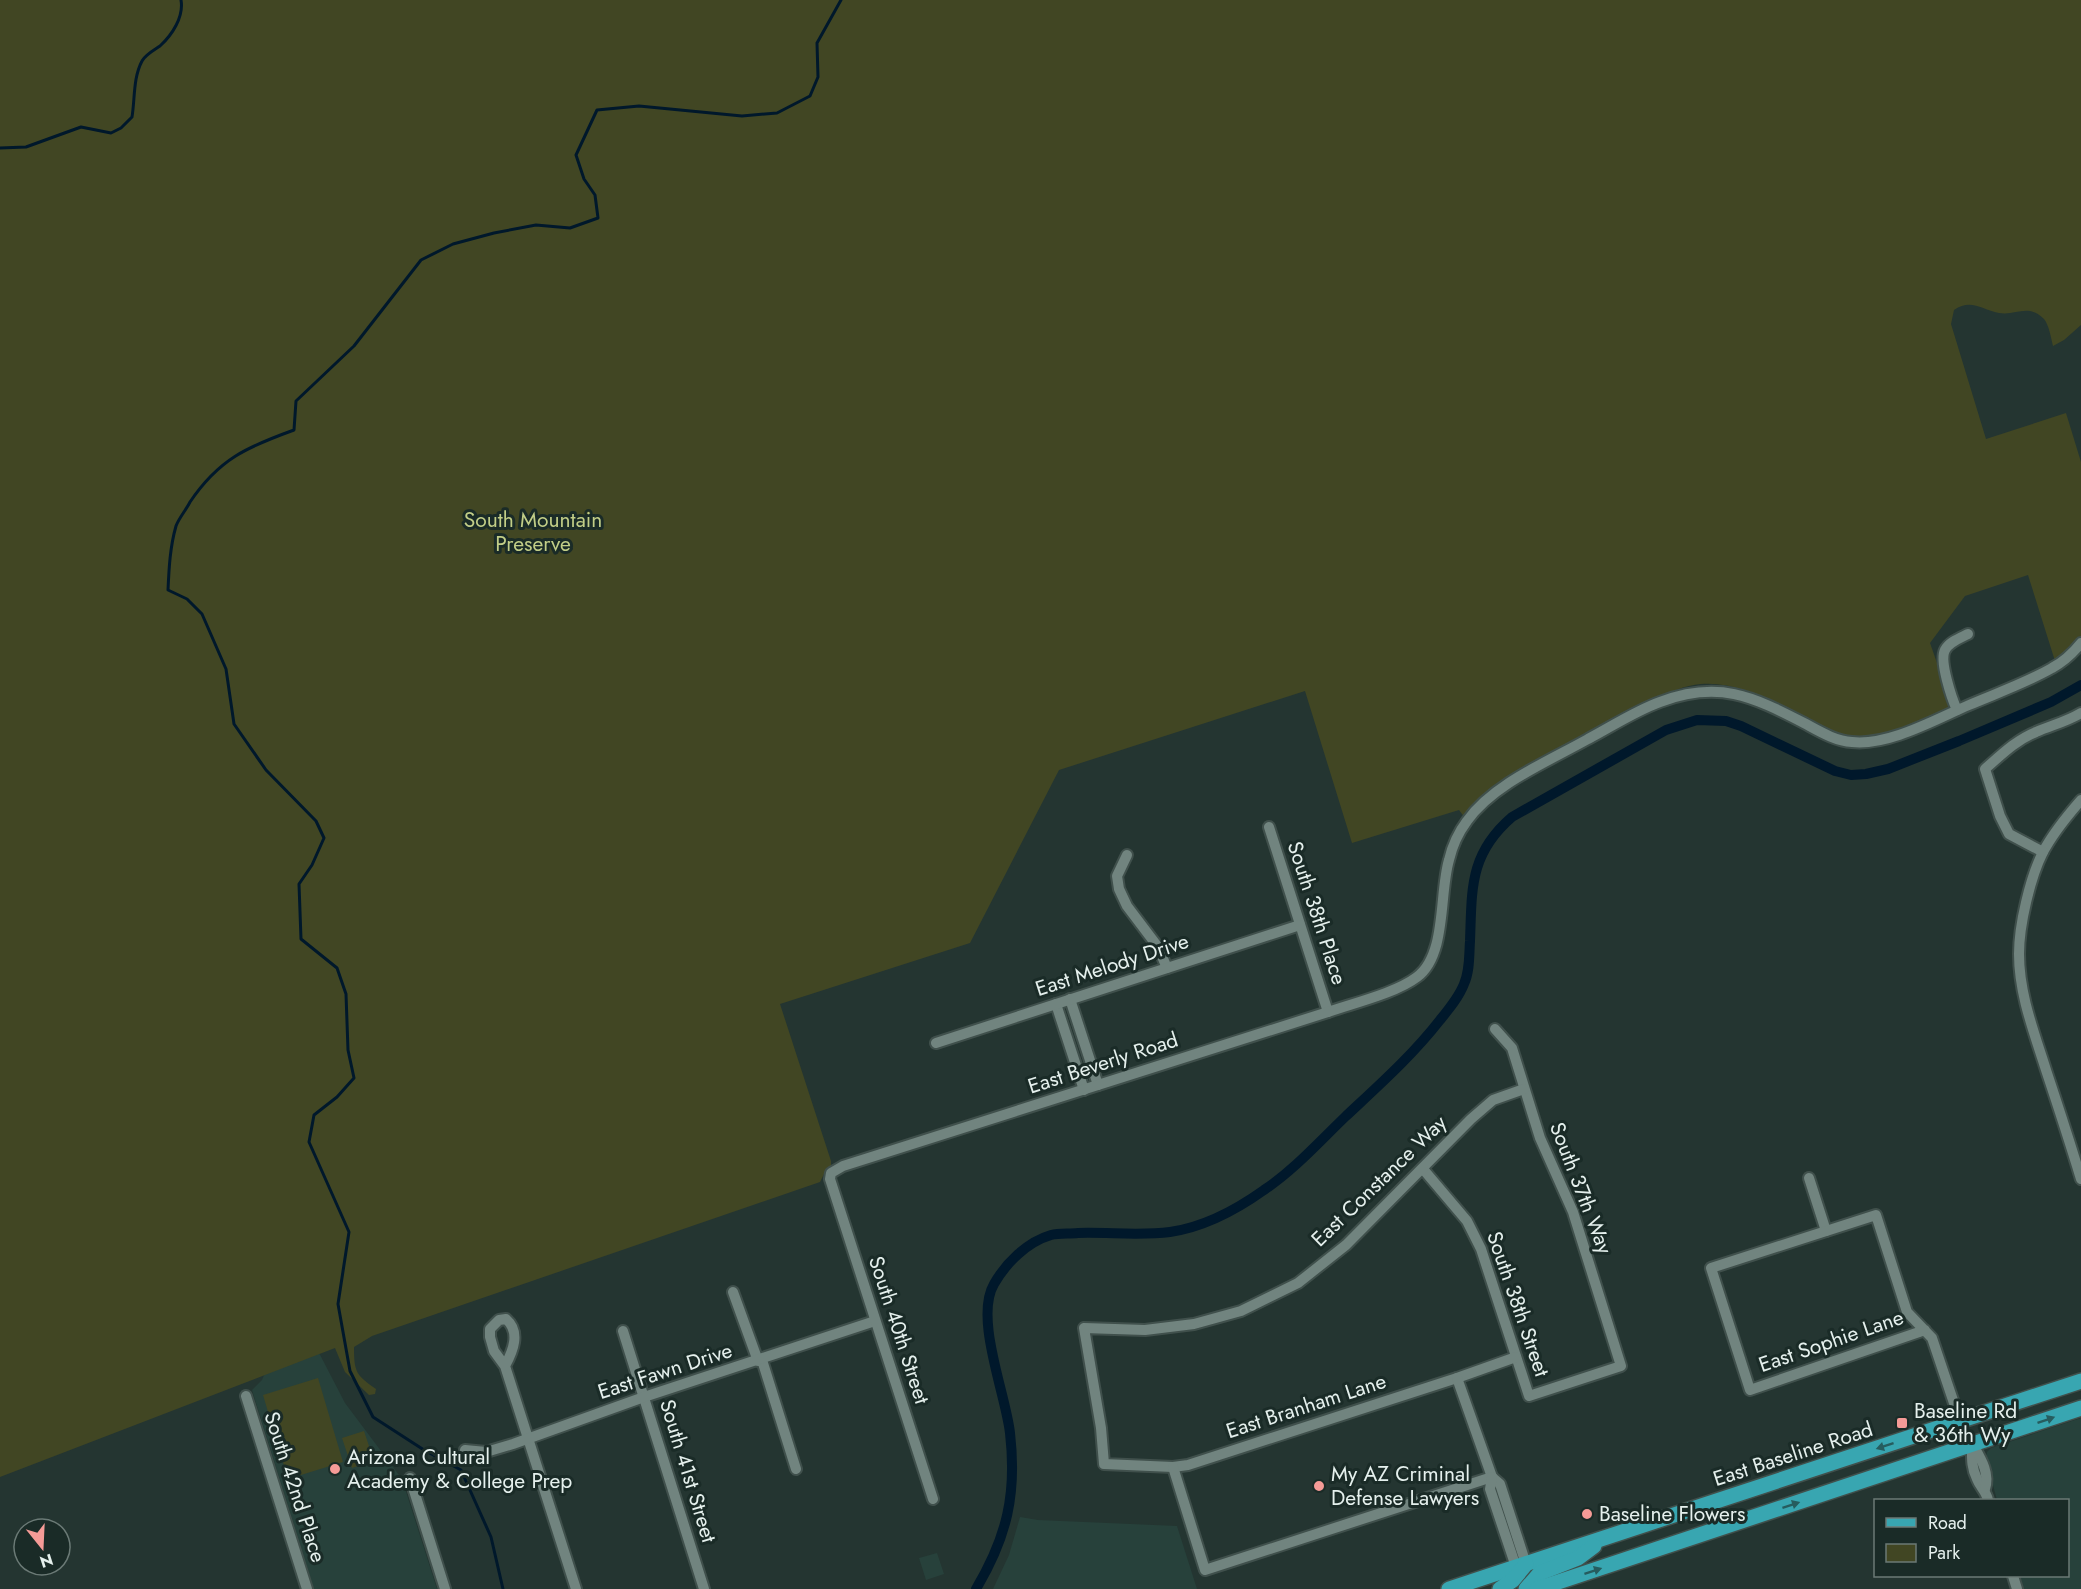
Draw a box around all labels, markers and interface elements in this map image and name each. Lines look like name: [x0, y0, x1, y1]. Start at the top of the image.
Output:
park label: South Mountain Preserve: [464, 505, 602, 559]
street label: South 38th Place: [1280, 838, 1354, 989]
street label: East Melody Drive: [1031, 926, 1193, 1004]
street label: East Beverly Road: [1024, 1025, 1182, 1101]
street label: East Constance Way: [1305, 1108, 1454, 1254]
street label: South 37th Way: [1542, 1118, 1620, 1259]
street label: South 38th Street: [1479, 1227, 1557, 1381]
street label: South 40th Street: [861, 1252, 937, 1408]
street label: East Sophie Lane: [1755, 1302, 1908, 1380]
street label: East Fawn Drive: [594, 1335, 736, 1407]
street label: East Branham Lane: [1222, 1366, 1390, 1446]
street label: South 41st Street: [652, 1396, 724, 1546]
place label: Baseline Rd & 36th Wy: [1914, 1396, 2017, 1450]
street label: South 42nd Place: [256, 1408, 334, 1567]
street label: East Baseline Road: [1709, 1414, 1877, 1494]
one-way arrow: [2037, 1415, 2055, 1424]
marker: Baseline Rd & 36th Wy: [1895, 1416, 1909, 1430]
one-way arrow: [1876, 1441, 1894, 1451]
place label: Arizona Cultural Academy & College Prep: [347, 1442, 572, 1496]
place label: My AZ Criminal Defense Lawyers: [1331, 1459, 1479, 1513]
marker: Arizona Cultural Academy & College Prep: [328, 1462, 342, 1476]
marker: My AZ Criminal Defense Lawyers: [1312, 1479, 1326, 1493]
place label: Baseline Flowers: [1599, 1499, 1745, 1529]
legend: [1874, 1499, 2069, 1577]
one-way arrow: [1782, 1500, 1800, 1509]
marker: Baseline Flowers: [1580, 1507, 1594, 1521]
text: Road: [1928, 1510, 1967, 1536]
north arrow: [12, 1517, 72, 1577]
text: Park: [1928, 1540, 1960, 1566]
text: N: [37, 1548, 56, 1574]
one-way arrow: [1584, 1565, 1602, 1575]

